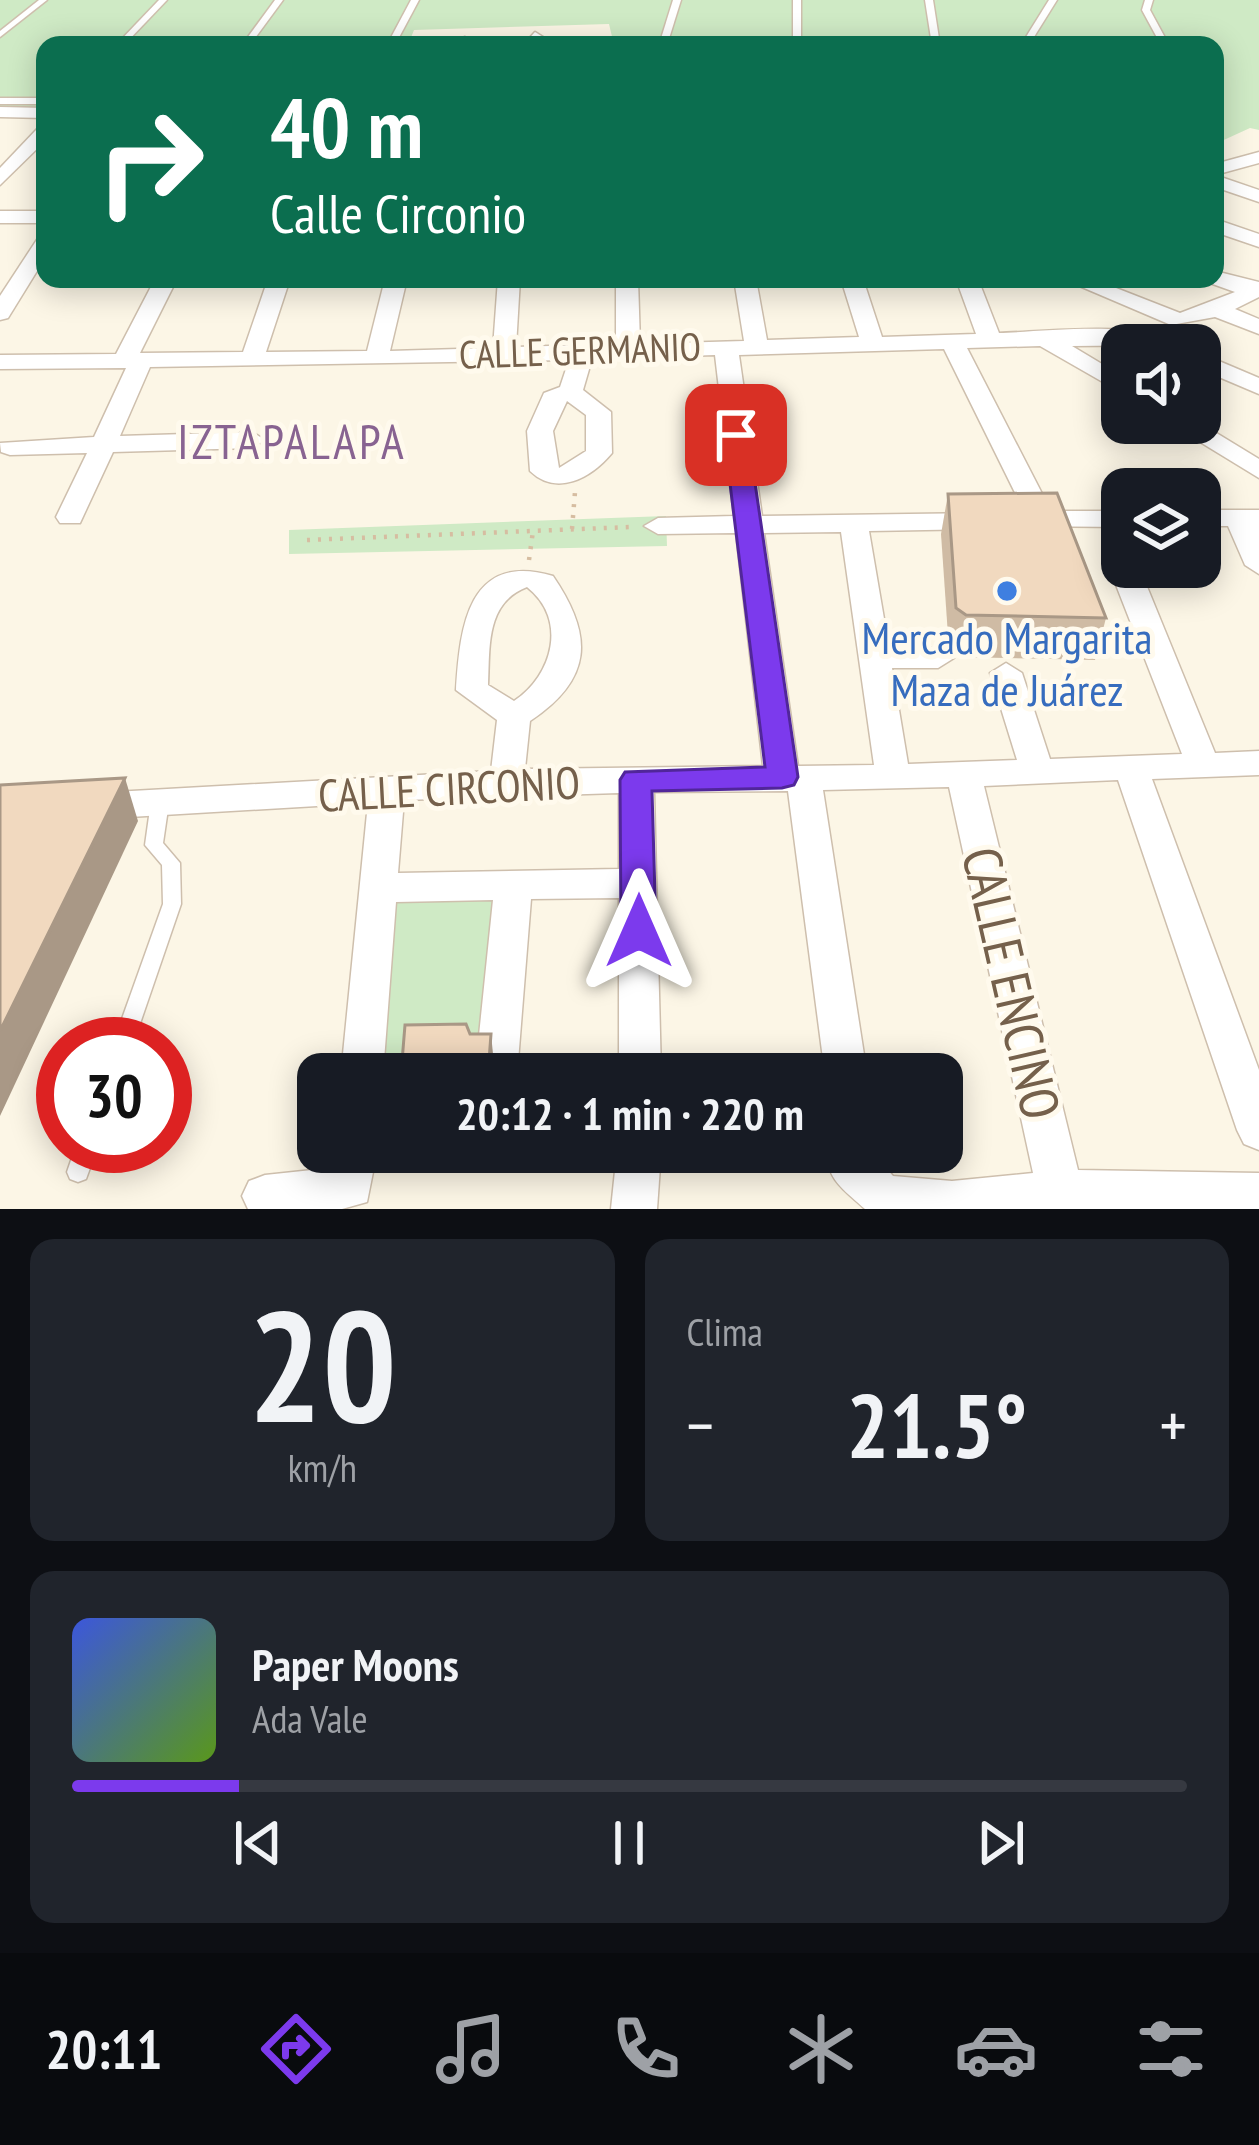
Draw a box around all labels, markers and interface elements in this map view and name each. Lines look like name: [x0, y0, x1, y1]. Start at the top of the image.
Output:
text: 40 m: [270, 72, 423, 181]
icon: right: [72, 84, 228, 240]
text: Calle Circonio: [270, 178, 526, 248]
street label: CALLE GERMANIO: [458, 320, 702, 380]
map controls: [1101, 324, 1221, 588]
button: sound: [1101, 324, 1221, 444]
pin: [685, 384, 787, 486]
icon: arrive: [703, 402, 769, 468]
district label: IZTAPALAPA: [177, 410, 407, 472]
button: layers: [1101, 468, 1221, 588]
marker: Mercado Margarita Maza de Juárez: [994, 578, 1020, 604]
place label: Mercado Margarita Maza de Juárez: [862, 608, 1152, 718]
street label: CALLE CIRCONIO: [317, 752, 581, 824]
street label: CALLE ENCINO: [947, 840, 1077, 1126]
position arrow: [576, 868, 702, 994]
speed limit sign: 30: [36, 1017, 192, 1173]
text: 20:12 · 1 min · 220 m: [456, 1084, 804, 1142]
text: 20: [248, 1263, 397, 1465]
text: Clima: [687, 1306, 763, 1357]
text: 21.5°: [846, 1366, 1027, 1483]
text: −: [687, 1382, 714, 1467]
text: +: [1160, 1382, 1187, 1467]
text: km/h: [288, 1442, 357, 1493]
text: Paper Moons: [252, 1635, 459, 1693]
text: Ada Vale: [252, 1693, 368, 1744]
icon: previous: [225, 1810, 291, 1876]
icon: pause: [596, 1810, 662, 1876]
icon: next: [968, 1810, 1034, 1876]
icon: directions: [254, 2007, 338, 2091]
icon: music: [429, 2007, 513, 2091]
icon: phone: [604, 2007, 688, 2091]
icon: climate: [779, 2007, 863, 2091]
icon: car: [954, 2007, 1038, 2091]
icon: filters: [1129, 2007, 1213, 2091]
text: 20:11: [46, 2014, 162, 2084]

